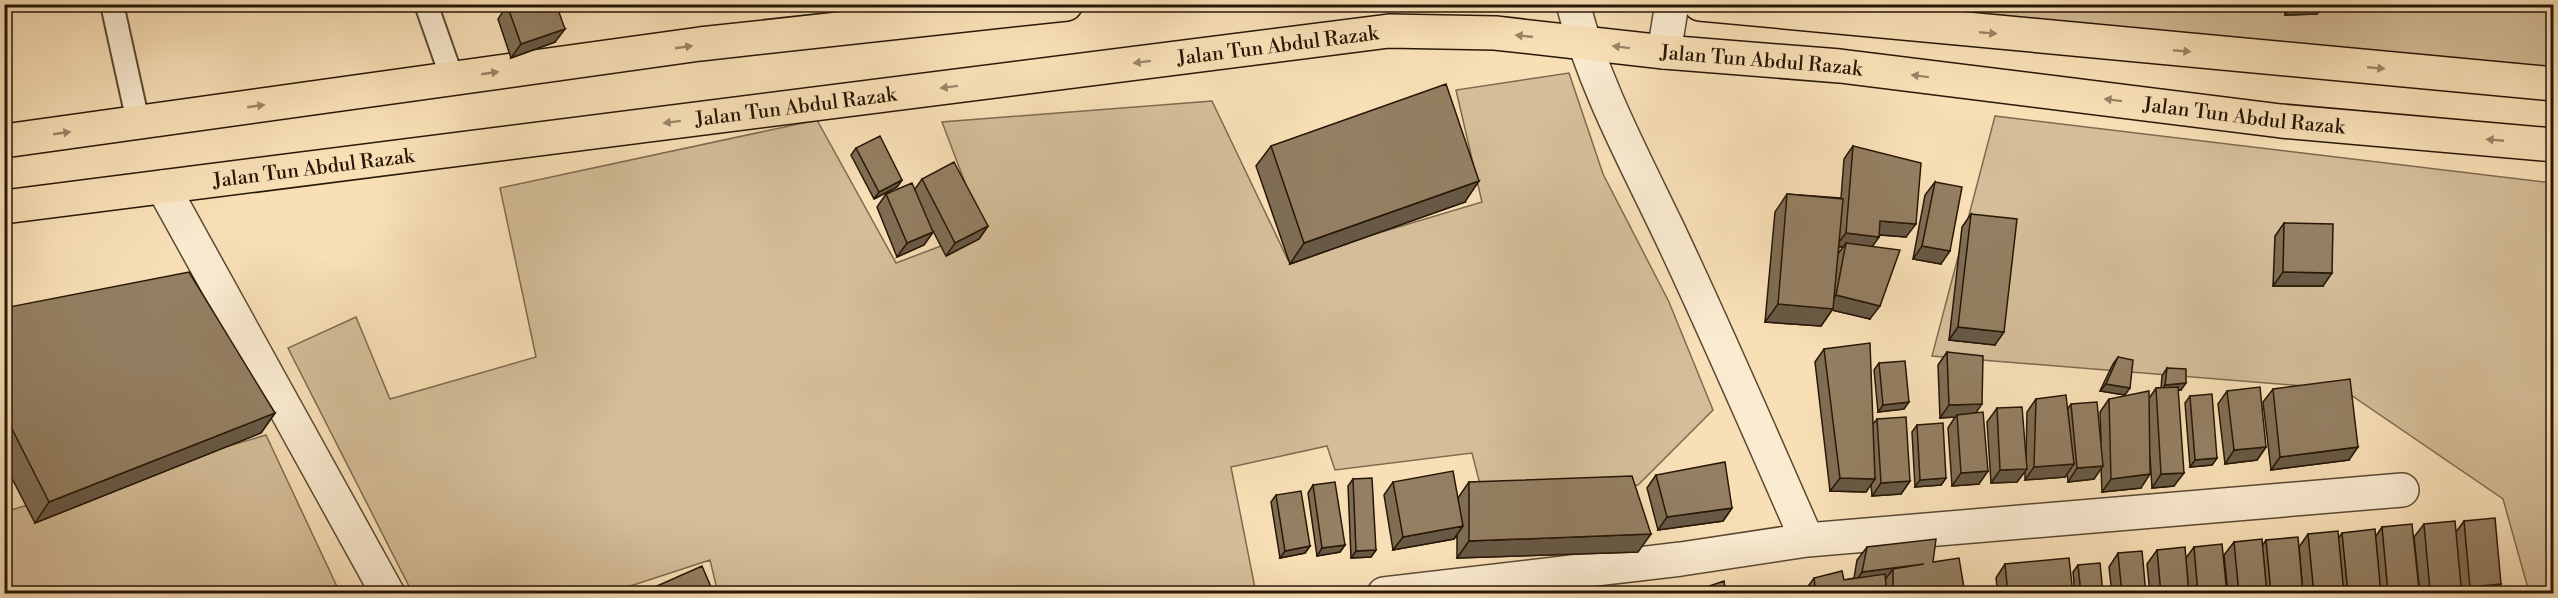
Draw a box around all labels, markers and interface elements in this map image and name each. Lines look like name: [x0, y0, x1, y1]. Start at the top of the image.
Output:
street label: Jalan Tun Abdul Razak: [1175, 21, 1382, 72]
one-way arrow: [1979, 28, 1998, 38]
one-way arrow: [1515, 31, 1534, 41]
street label: Jalan Tun Abdul Razak: [1658, 41, 1865, 83]
one-way arrow: [674, 42, 693, 51]
one-way arrow: [1612, 42, 1631, 51]
one-way arrow: [2173, 46, 2192, 56]
one-way arrow: [1133, 57, 1152, 67]
one-way arrow: [2367, 63, 2386, 73]
one-way arrow: [481, 69, 500, 78]
one-way arrow: [1910, 71, 1929, 81]
one-way arrow: [939, 82, 958, 91]
street label: Jalan Tun Abdul Razak: [693, 83, 900, 133]
street label: Jalan Tun Abdul Razak: [2141, 93, 2347, 141]
one-way arrow: [2104, 96, 2123, 105]
one-way arrow: [246, 101, 265, 110]
one-way arrow: [663, 117, 682, 127]
one-way arrow: [53, 128, 72, 137]
one-way arrow: [2486, 135, 2505, 145]
street label: Jalan Tun Abdul Razak: [211, 144, 417, 194]

